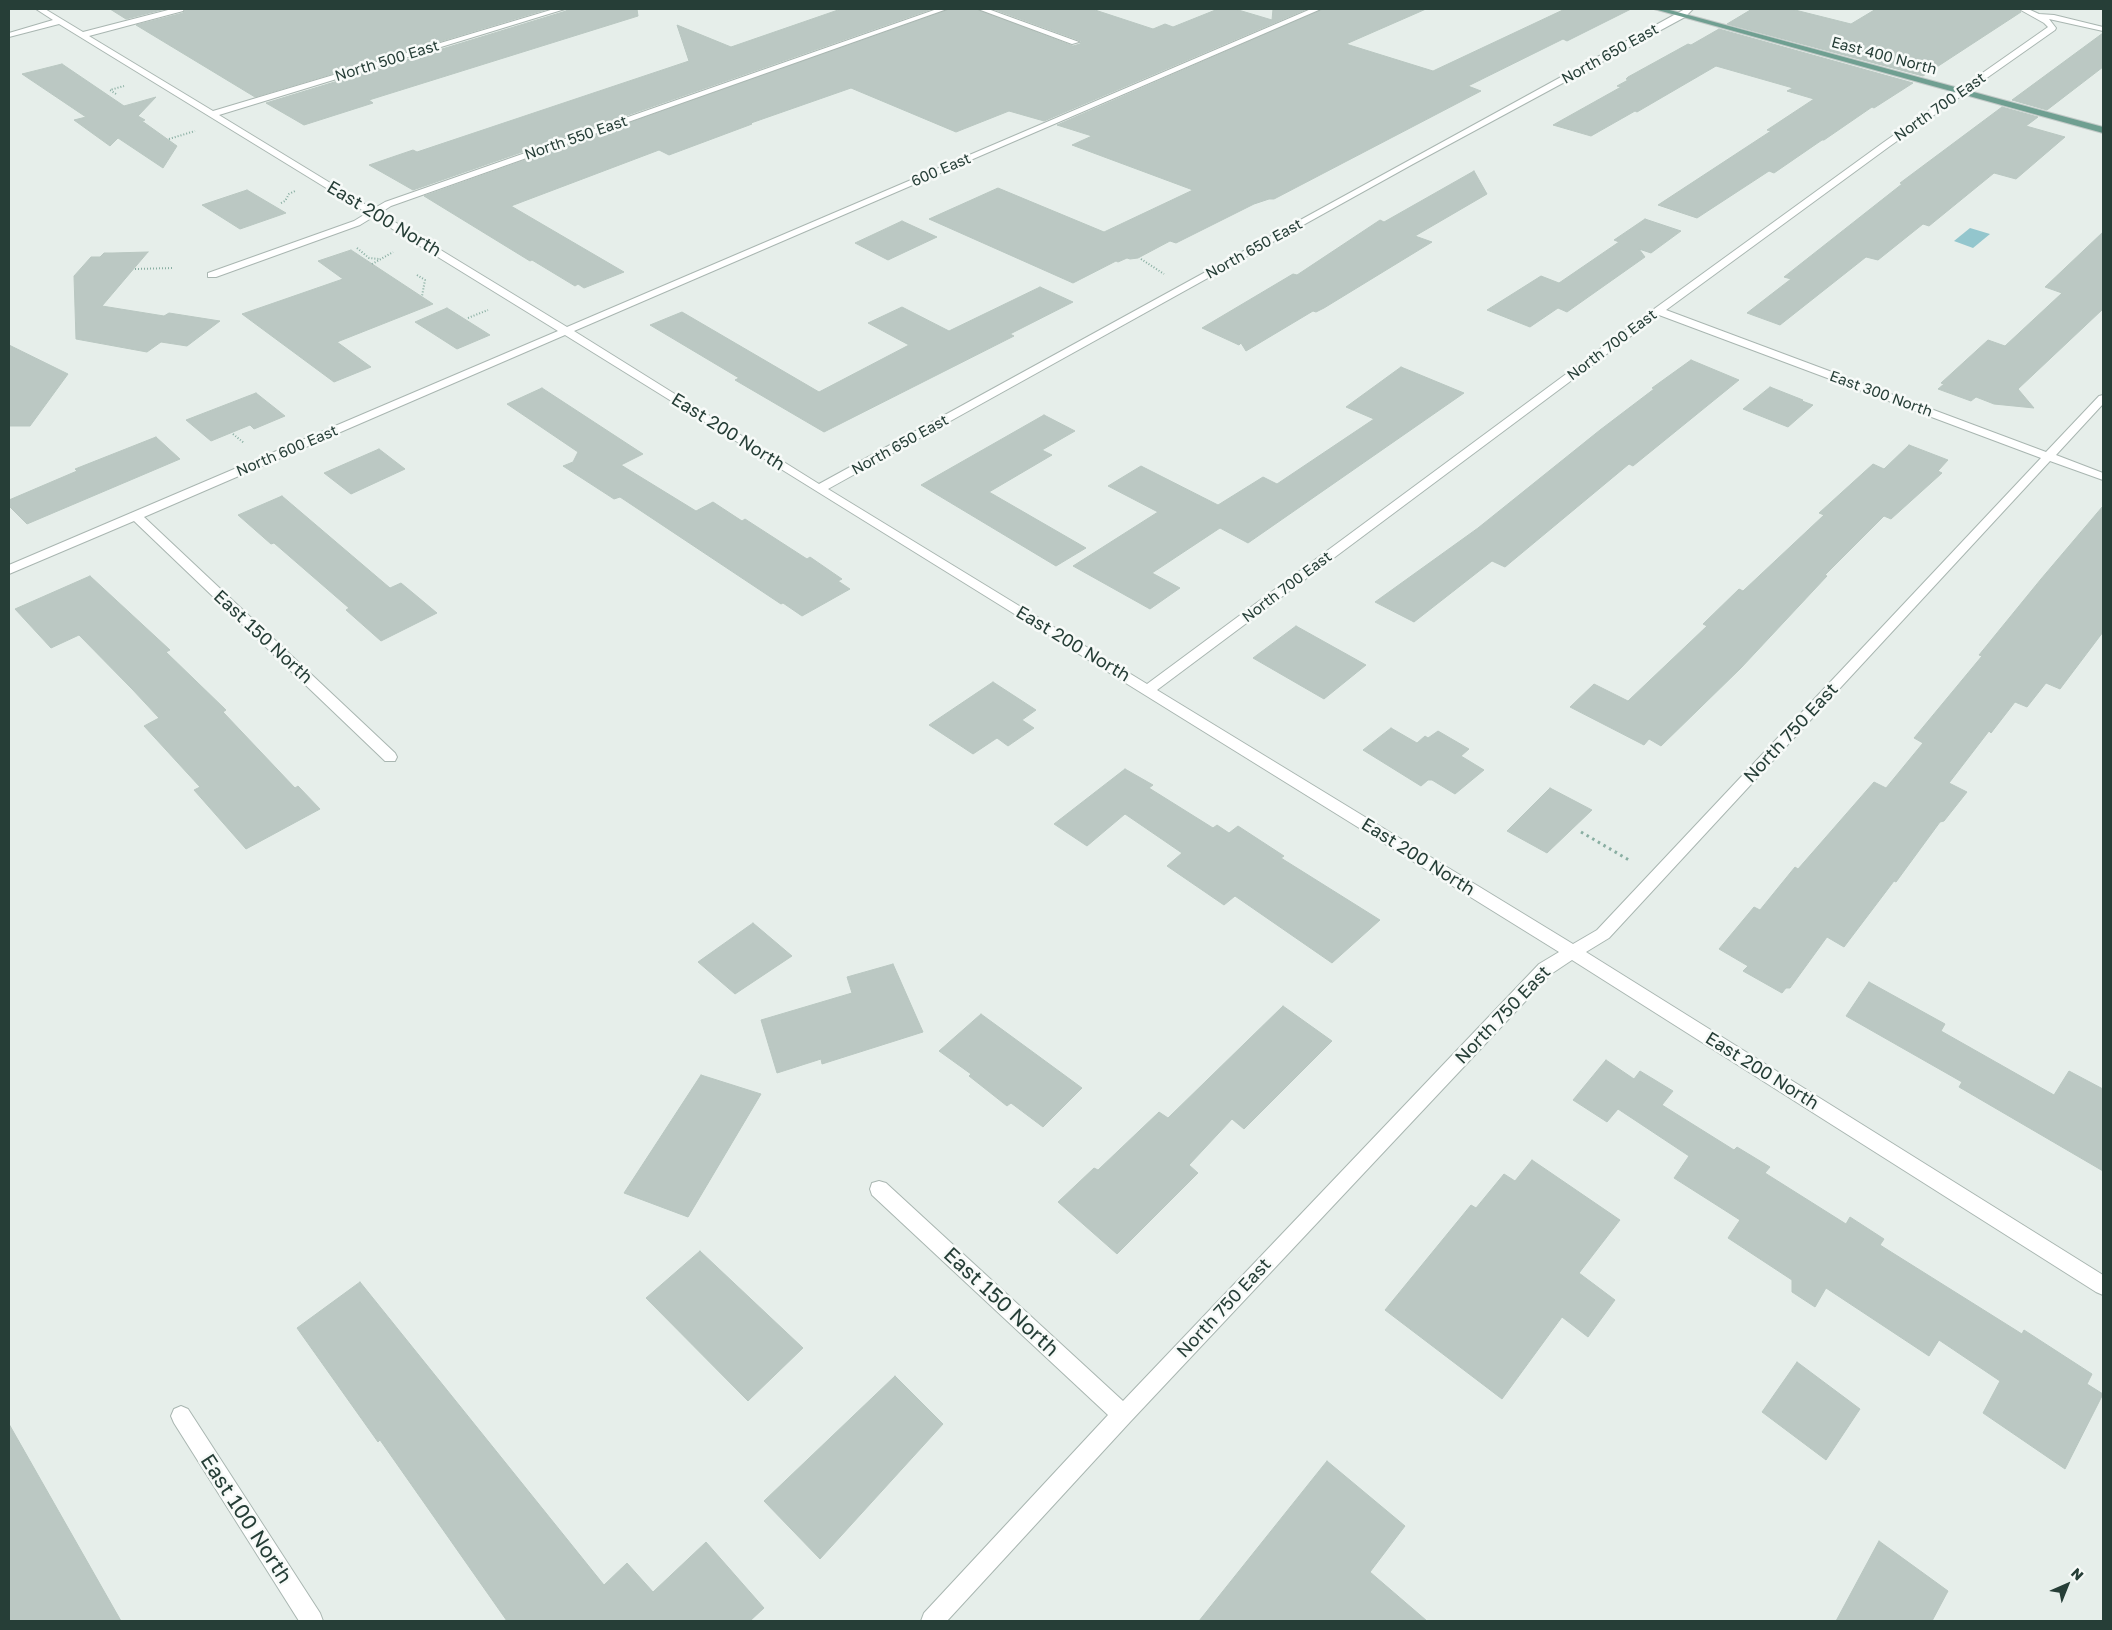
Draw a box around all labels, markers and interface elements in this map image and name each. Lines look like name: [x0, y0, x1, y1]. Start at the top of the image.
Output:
street label: North 650 East: [1559, 20, 1661, 88]
street label: East 400 North: [1829, 33, 1939, 79]
street label: North 500 East: [333, 37, 441, 85]
street label: North 700 East: [1891, 69, 1989, 145]
street label: North 550 East: [522, 112, 630, 164]
street label: 600 East: [909, 149, 973, 191]
street label: East 200 North: [323, 176, 445, 262]
street label: North 650 East: [1203, 215, 1305, 283]
street label: North 700 East: [1564, 306, 1660, 384]
street label: East 300 North: [1827, 367, 1935, 421]
street label: East 200 North: [667, 389, 789, 475]
street label: North 650 East: [849, 411, 951, 479]
street label: North 600 East: [234, 422, 340, 480]
street label: North 700 East: [1239, 548, 1335, 626]
street label: East 150 North: [209, 586, 317, 688]
street label: East 200 North: [1012, 601, 1134, 687]
street label: North 750 East: [1739, 679, 1843, 787]
street label: East 200 North: [1357, 814, 1479, 900]
street label: North 750 East: [1451, 961, 1555, 1069]
street label: East 200 North: [1701, 1028, 1823, 1114]
street label: East 150 North: [938, 1242, 1064, 1362]
street label: North 750 East: [1172, 1254, 1276, 1362]
street label: East 100 North: [195, 1450, 297, 1588]
north arrow: [2042, 1560, 2092, 1610]
text: N: [2068, 1564, 2087, 1584]

